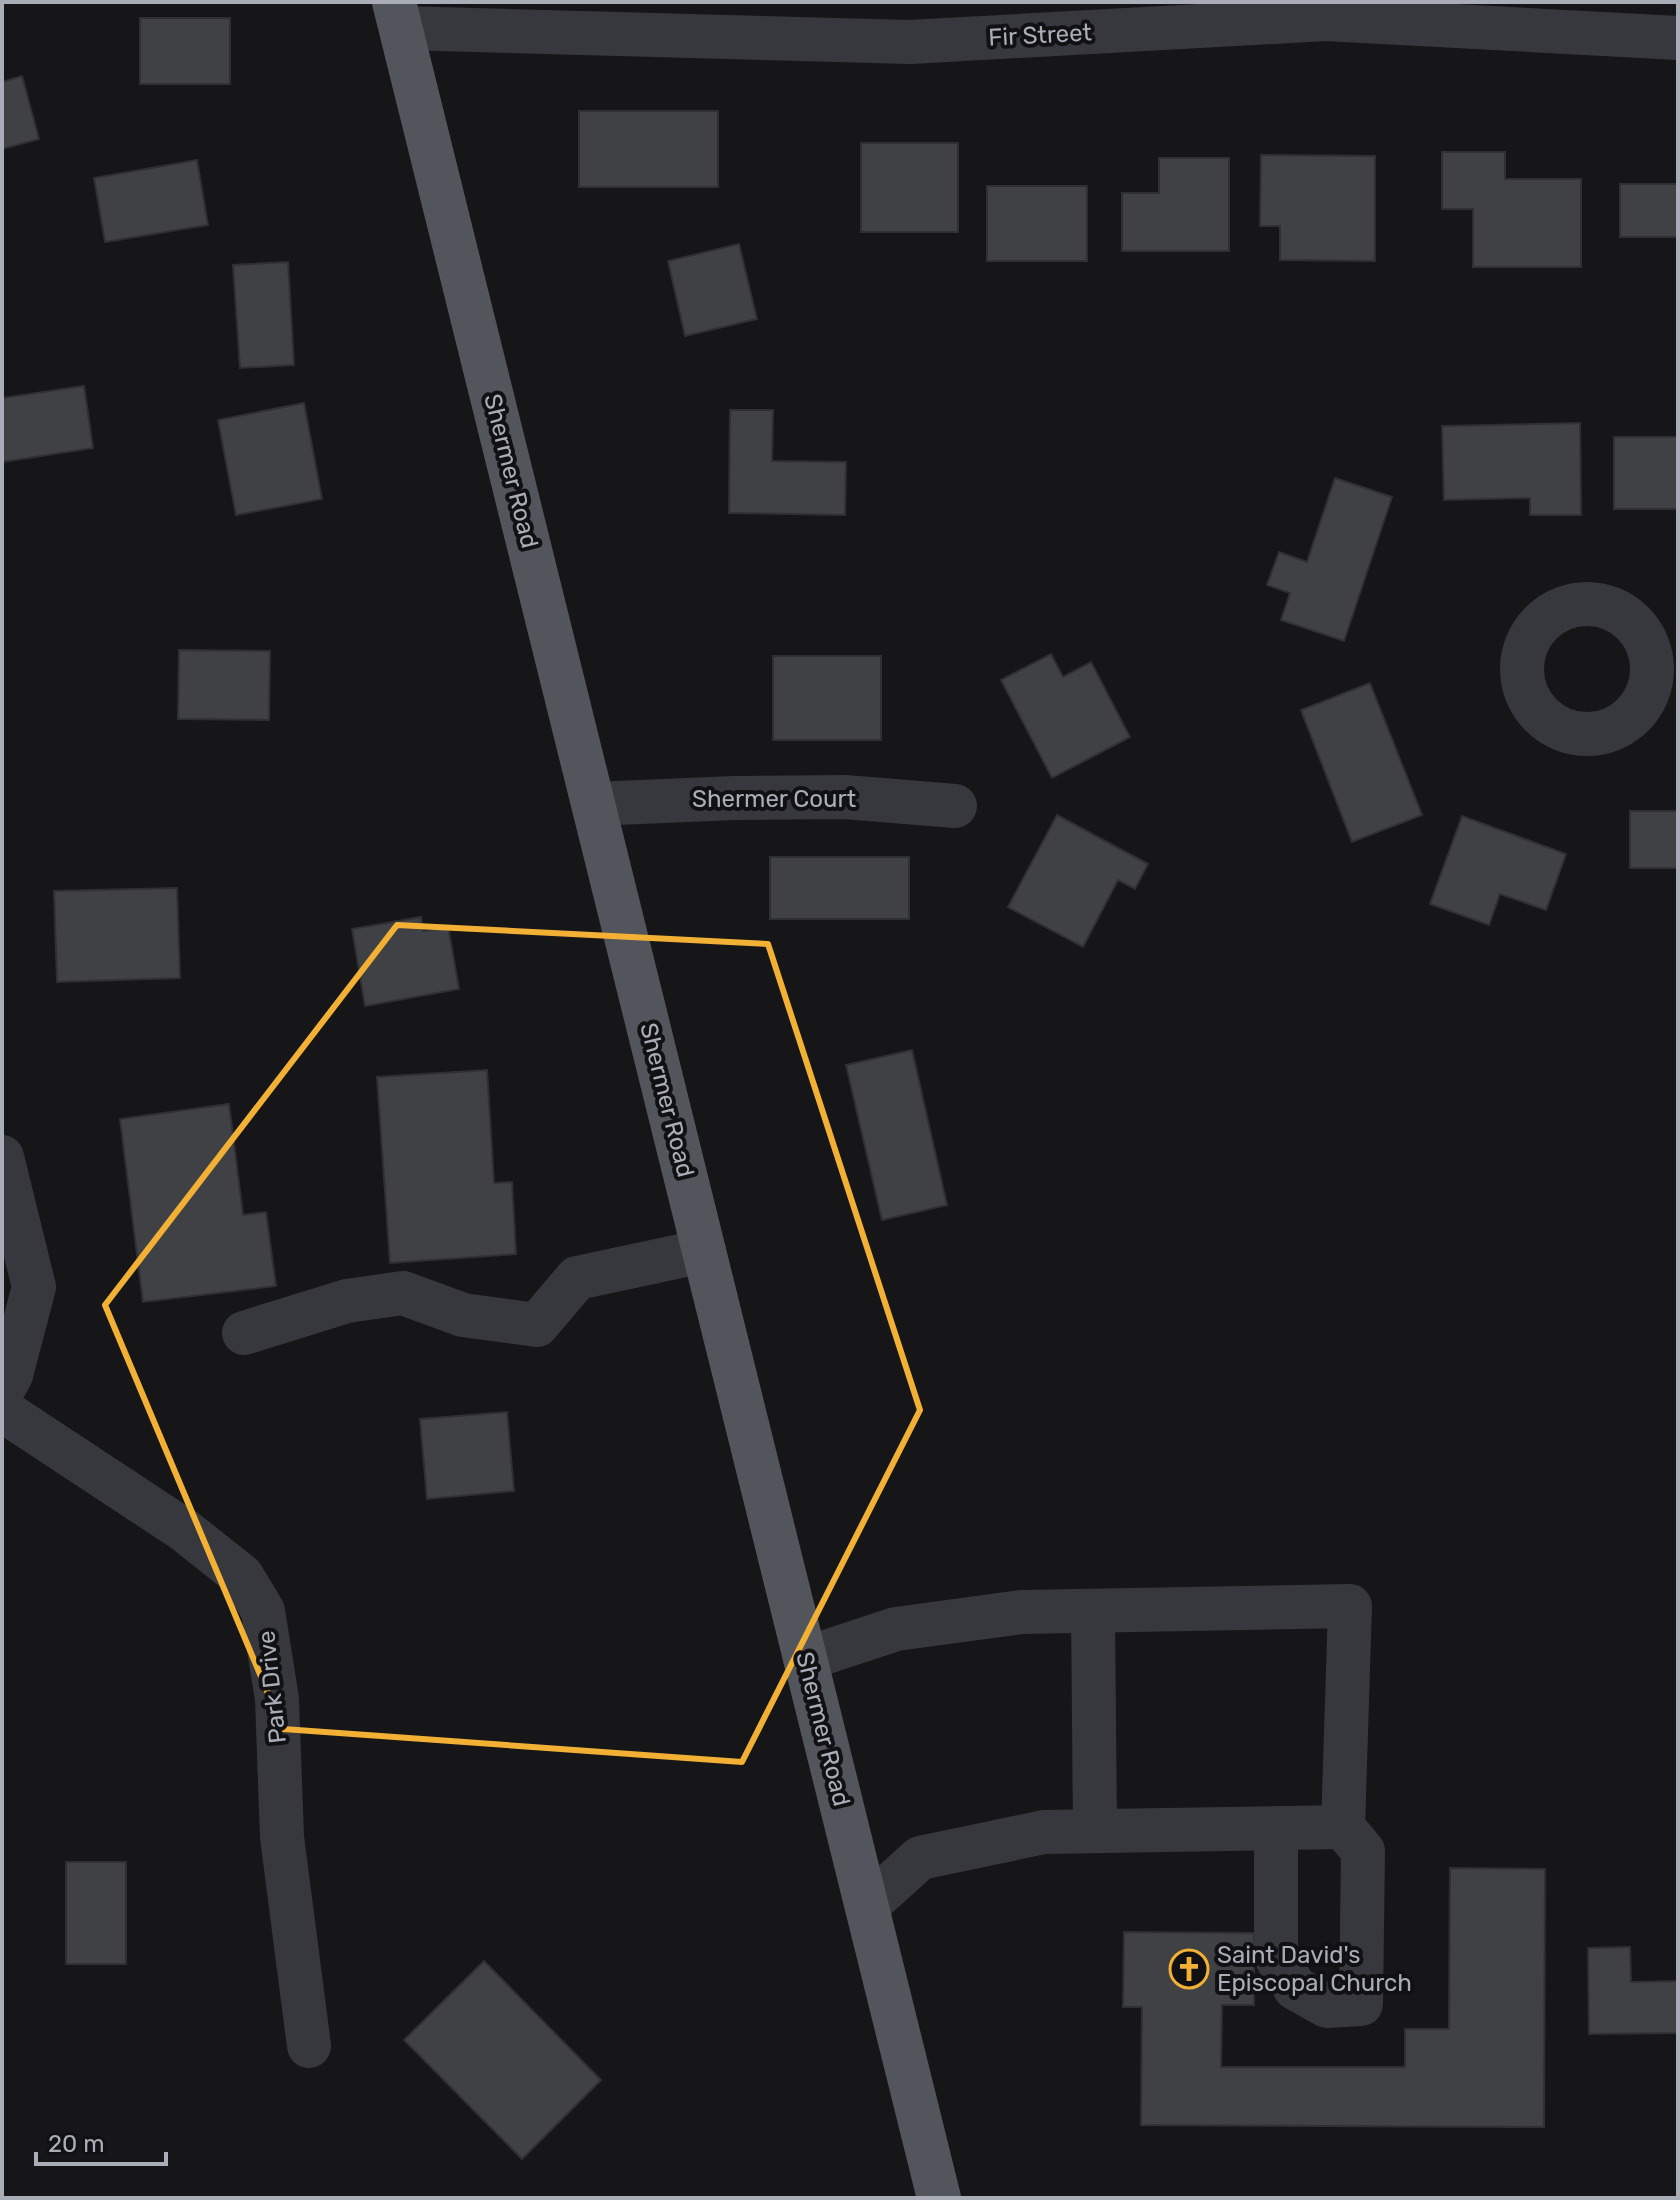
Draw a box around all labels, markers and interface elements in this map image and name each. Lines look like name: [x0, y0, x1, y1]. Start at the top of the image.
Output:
street label: Fir Street: [988, 18, 1092, 52]
street label: Shermer Road: [478, 391, 544, 551]
street label: Shermer Court: [692, 785, 856, 813]
street label: Shermer Road: [634, 1020, 700, 1180]
street label: Park Drive: [252, 1629, 292, 1745]
street label: Shermer Road: [790, 1649, 856, 1809]
place label: Saint David's Episcopal Church: [1217, 1941, 1412, 1997]
church icon: Saint David's Episcopal Church: [1168, 1948, 1210, 1990]
scale bar: [36, 2116, 166, 2166]
text: 20 m: [48, 2130, 105, 2158]

